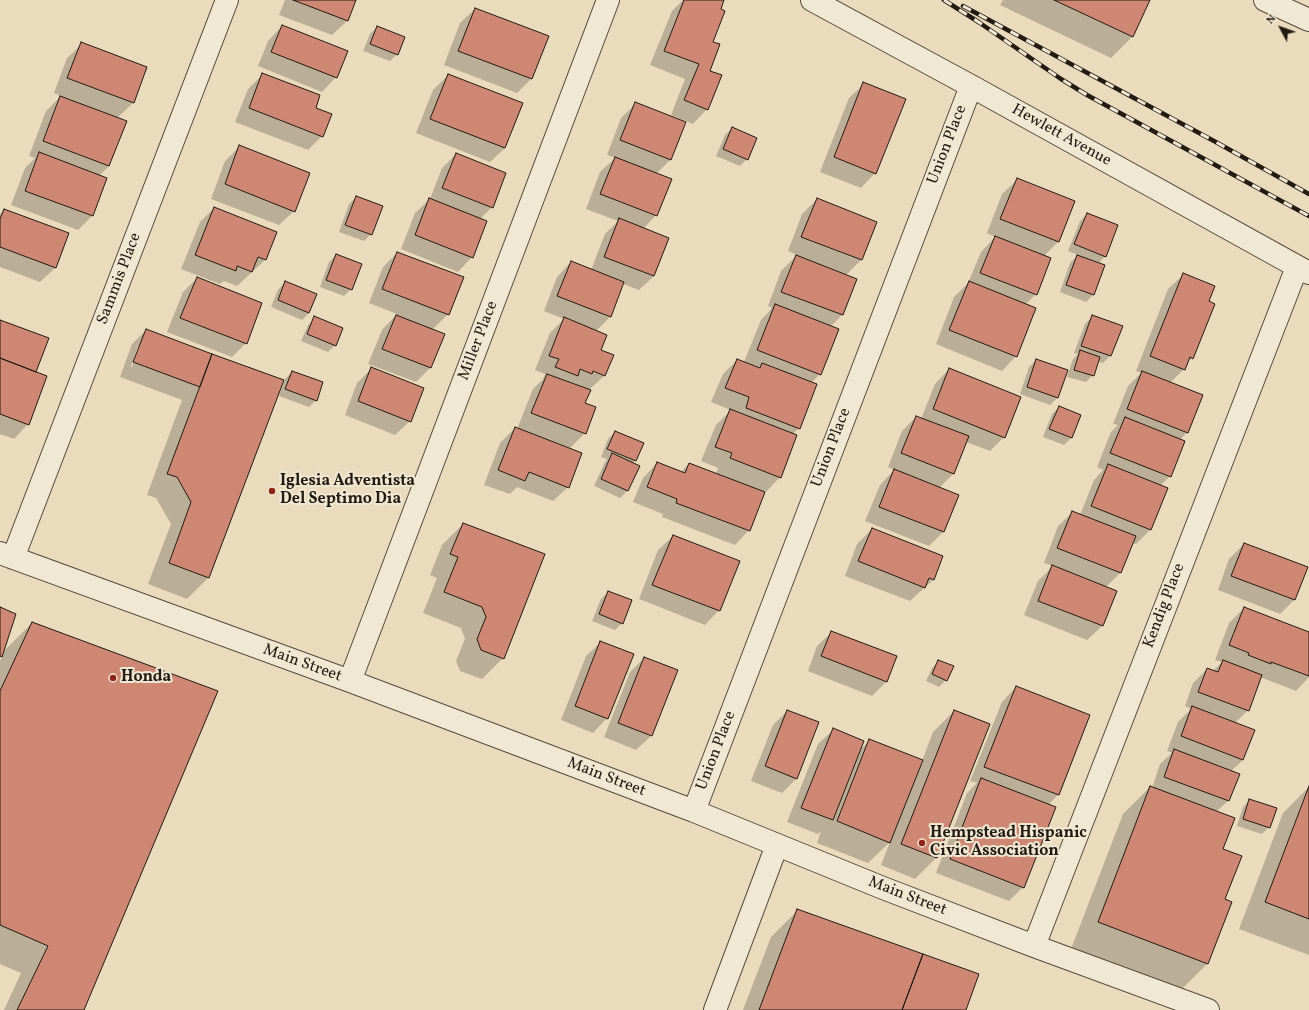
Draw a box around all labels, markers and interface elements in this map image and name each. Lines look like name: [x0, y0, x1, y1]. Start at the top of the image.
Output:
north arrow: [1261, 8, 1301, 48]
text: N: [1263, 12, 1280, 28]
street label: Hewlett Avenue: [1008, 101, 1114, 171]
street label: Union Place: [924, 103, 972, 187]
street label: Sammis Place: [94, 230, 146, 328]
street label: Miller Place: [455, 299, 503, 383]
street label: Union Place: [808, 406, 856, 490]
place label: Iglesia Adventista Del Septimo Dia: [280, 472, 415, 510]
marker: Iglesia Adventista Del Septimo Dia: [267, 486, 277, 496]
street label: Kendig Place: [1140, 561, 1190, 651]
street label: Main Street: [260, 641, 344, 687]
place label: Honda: [121, 668, 171, 688]
marker: Honda: [108, 673, 118, 683]
street label: Union Place: [693, 709, 741, 793]
street label: Main Street: [564, 754, 648, 802]
place label: Hempstead Hispanic Civic Association: [930, 824, 1087, 862]
marker: Hempstead Hispanic Civic Association: [917, 838, 927, 848]
street label: Main Street: [865, 873, 949, 921]

